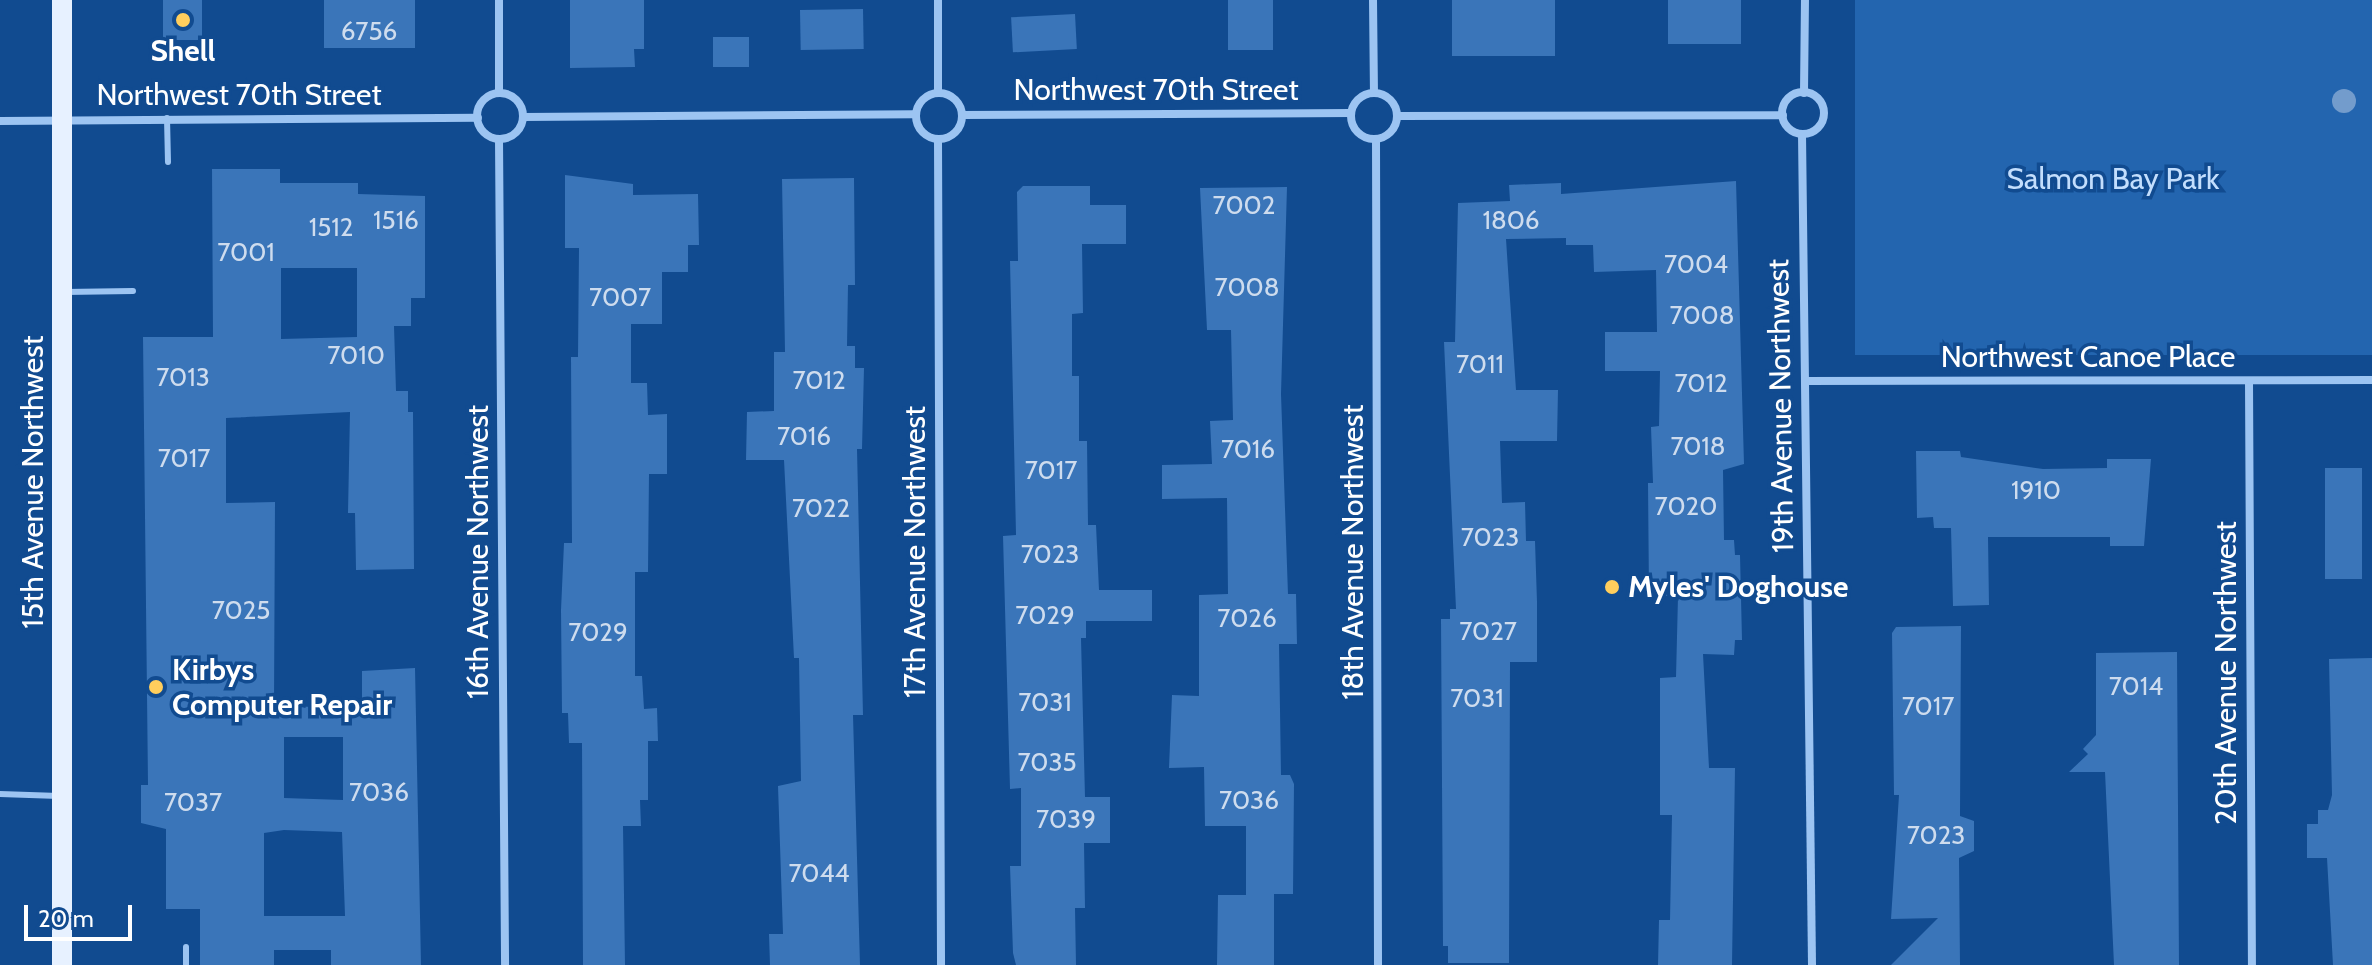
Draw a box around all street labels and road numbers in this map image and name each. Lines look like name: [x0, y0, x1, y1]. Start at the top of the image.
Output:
street label: Northwest 70th Street: [1013, 72, 1299, 108]
street label: Northwest 70th Street: [96, 77, 382, 113]
street label: 19th Avenue Northwest: [1760, 259, 1802, 553]
street label: 15th Avenue Northwest: [15, 335, 51, 629]
street label: Northwest Canoe Place: [1941, 339, 2235, 375]
street label: 18th Avenue Northwest: [1335, 404, 1371, 700]
street label: 16th Avenue Northwest: [460, 405, 496, 699]
street label: 17th Avenue Northwest: [897, 406, 933, 698]
street label: 20th Avenue Northwest: [2208, 521, 2244, 825]

